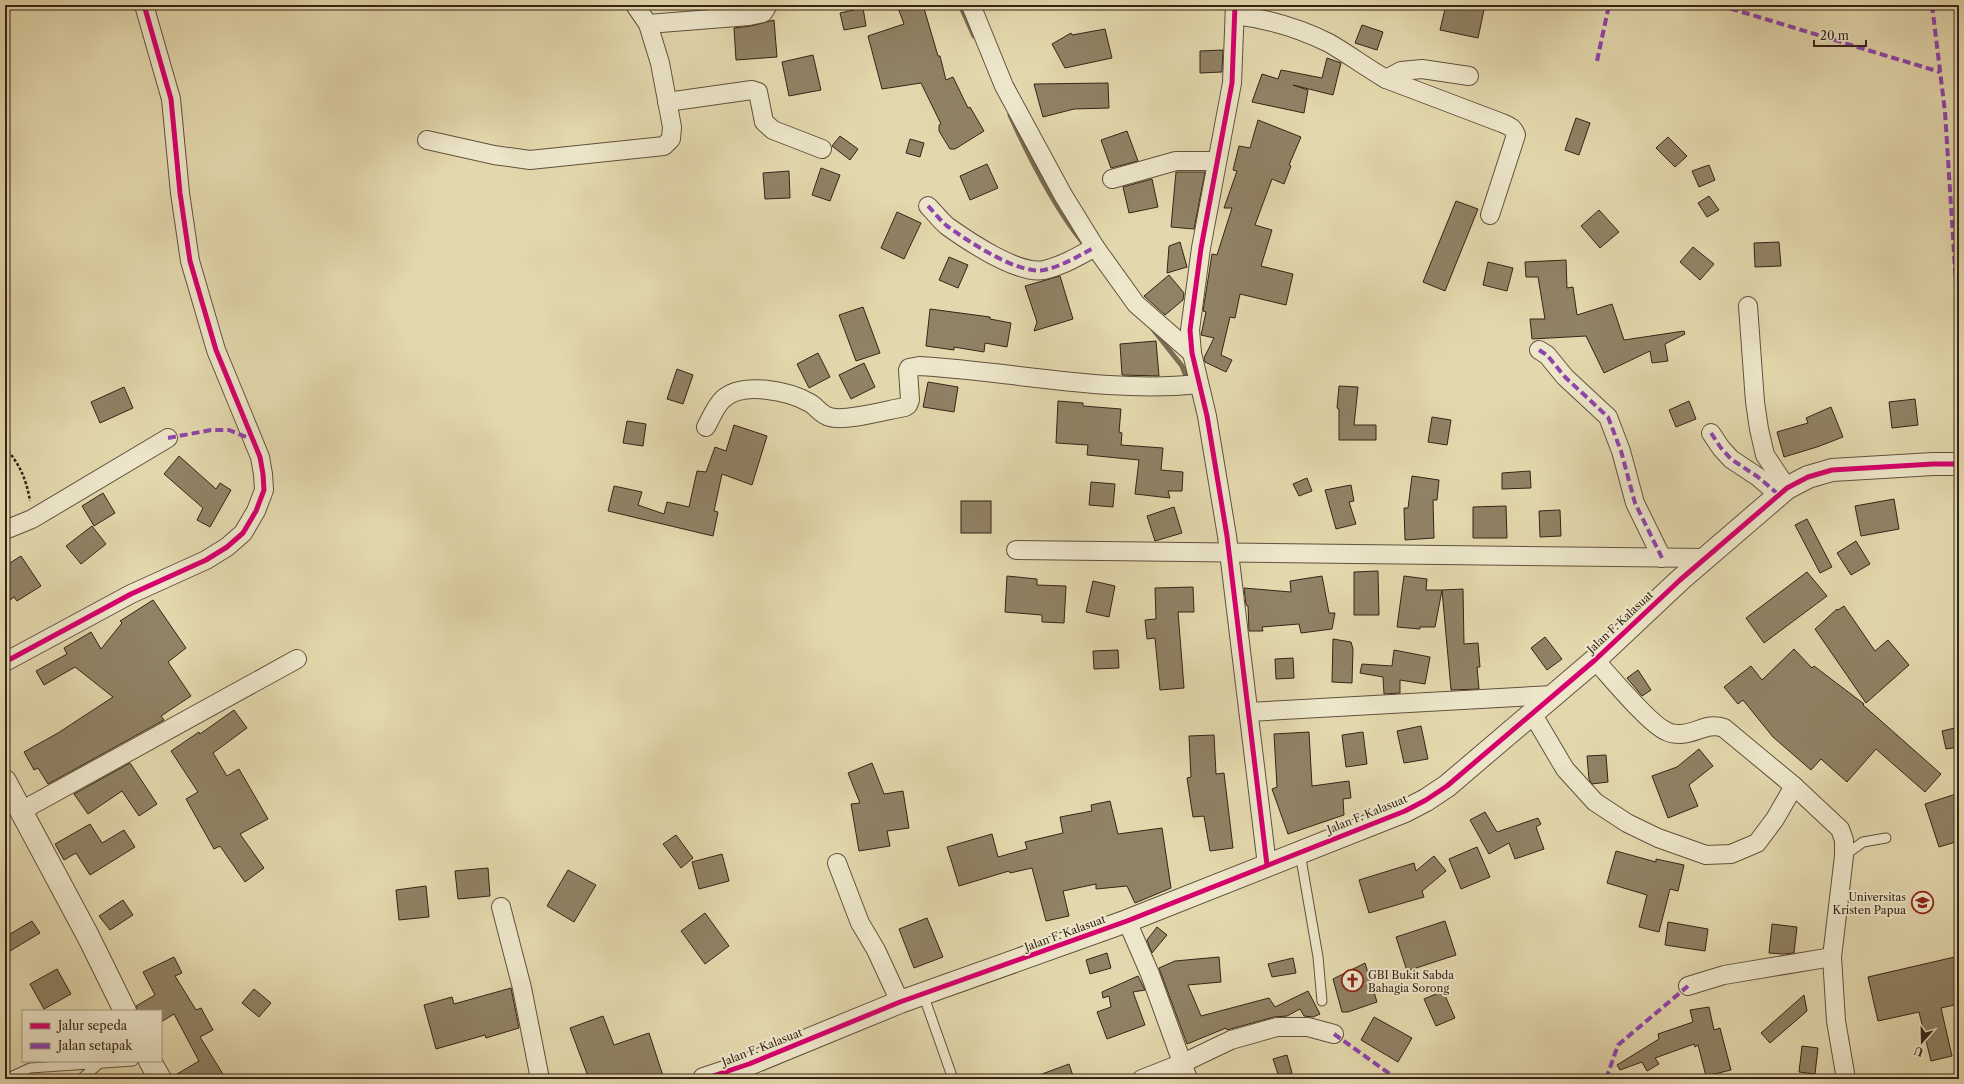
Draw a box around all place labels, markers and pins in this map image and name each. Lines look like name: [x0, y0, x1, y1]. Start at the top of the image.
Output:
place label: Universitas Kristen Papua: [1833, 890, 1906, 917]
school or university icon: Universitas Kristen Papua: [1909, 890, 1935, 916]
church icon: GBI Bukit Sabda Bahagia Sorong: [1339, 968, 1365, 994]
place label: GBI Bukit Sabda Bahagia Sorong: [1368, 968, 1454, 995]

